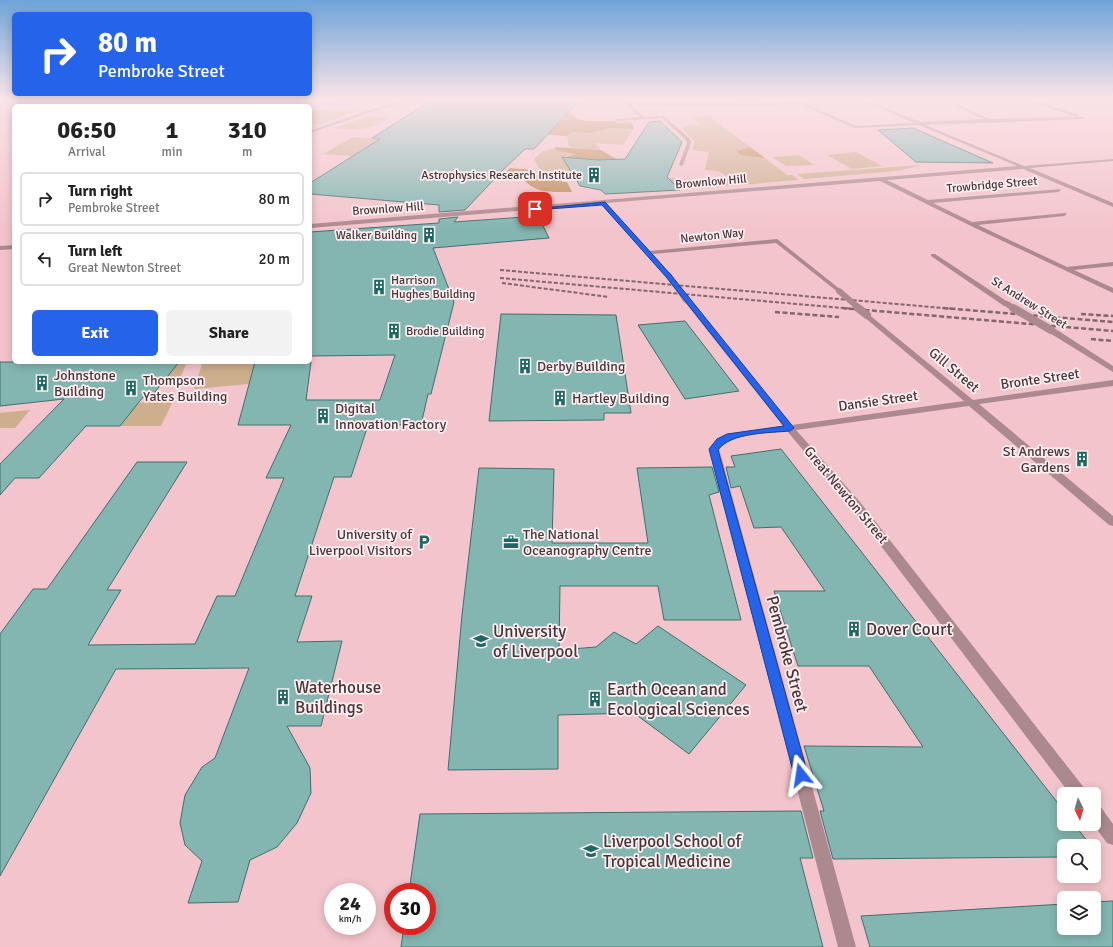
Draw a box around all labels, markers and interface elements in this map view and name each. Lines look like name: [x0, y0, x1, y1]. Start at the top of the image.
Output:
text: 80 m: [98, 26, 157, 60]
icon: right: [32, 28, 84, 80]
text: Pembroke Street: [98, 60, 225, 82]
text: 06:50: [57, 115, 116, 145]
text: 1: [166, 115, 178, 145]
text: 310: [228, 115, 267, 145]
text: Arrival: [68, 144, 105, 160]
text: min: [162, 144, 183, 160]
text: m: [242, 144, 252, 160]
building icon: Astrophysics Research Institute: [585, 166, 603, 184]
place label: Astrophysics Research Institute: [421, 168, 582, 183]
street label: Brownlow Hill: [675, 171, 748, 193]
street label: Trowbridge Street: [946, 174, 1038, 196]
text: Turn right: [68, 182, 133, 200]
icon: right: [34, 188, 56, 210]
text: 80 m: [259, 190, 290, 208]
pin: [518, 192, 552, 226]
icon: arrive: [524, 198, 546, 220]
street label: Brownlow Hill: [352, 199, 425, 219]
text: Pembroke Street: [68, 200, 160, 216]
street label: Newton Way: [680, 225, 745, 247]
building icon: Walker Building: [420, 226, 438, 244]
place label: Walker Building: [336, 228, 417, 243]
text: Turn left: [68, 242, 122, 260]
icon: left: [34, 248, 56, 270]
text: 20 m: [259, 250, 290, 268]
text: Great Newton Street: [68, 260, 181, 276]
place label: Harrison Hughes Building: [391, 273, 475, 302]
street label: St Andrew Street: [988, 274, 1070, 332]
building icon: Harrison Hughes Building: [370, 278, 388, 296]
button: Exit: [32, 310, 158, 356]
button: Share: [166, 310, 292, 356]
building icon: Brodie Building: [385, 322, 403, 340]
place label: Brodie Building: [406, 324, 485, 339]
street label: Gill Street: [925, 344, 983, 396]
building icon: Derby Building: [516, 357, 534, 375]
place label: Derby Building: [537, 358, 625, 375]
street label: Bronte Street: [1000, 365, 1081, 393]
place label: Johnstone Building: [54, 367, 116, 400]
place label: Thompson Yates Building: [143, 372, 227, 405]
building icon: Johnstone Building: [33, 374, 51, 392]
building icon: Thompson Yates Building: [122, 379, 140, 397]
street label: Dansie Street: [837, 387, 919, 415]
building icon: Hartley Building: [551, 389, 569, 407]
place label: Hartley Building: [572, 390, 669, 407]
place label: Digital Innovation Factory: [335, 400, 447, 433]
building icon: Digital Innovation Factory: [314, 407, 332, 425]
street label: Great Newton Street: [800, 443, 892, 547]
place label: St Andrews Gardens: [1003, 443, 1070, 476]
building icon: St Andrews Gardens: [1073, 450, 1091, 468]
place label: University of Liverpool Visitors: [309, 526, 413, 559]
place label: The National Oceanography Centre: [523, 526, 652, 559]
parking icon: University of Liverpool Visitors: [415, 533, 433, 551]
office icon: The National Oceanography Centre: [502, 533, 520, 551]
street label: Pembroke Street: [761, 593, 813, 715]
place label: Dover Court: [866, 619, 953, 640]
building icon: Dover Court: [845, 620, 863, 638]
place label: University of Liverpool: [493, 621, 578, 662]
school or university icon: University of Liverpool: [472, 632, 490, 650]
place label: Waterhouse Buildings: [295, 677, 381, 718]
place label: Earth Ocean and Ecological Sciences: [607, 679, 750, 720]
building icon: Waterhouse Buildings: [274, 688, 292, 706]
building icon: Earth Ocean and Ecological Sciences: [586, 690, 604, 708]
position arrow: [780, 754, 822, 796]
north arrow: [1057, 787, 1101, 831]
map controls: [1057, 787, 1101, 935]
place label: Liverpool School of Tropical Medicine: [603, 831, 743, 872]
button: search: [1057, 839, 1101, 883]
school or university icon: Liverpool School of Tropical Medicine: [582, 842, 600, 860]
speed limit sign: 30: [384, 883, 436, 935]
text: 24: [339, 891, 361, 916]
button: layers: [1057, 891, 1101, 935]
text: km/h: [339, 913, 361, 925]

